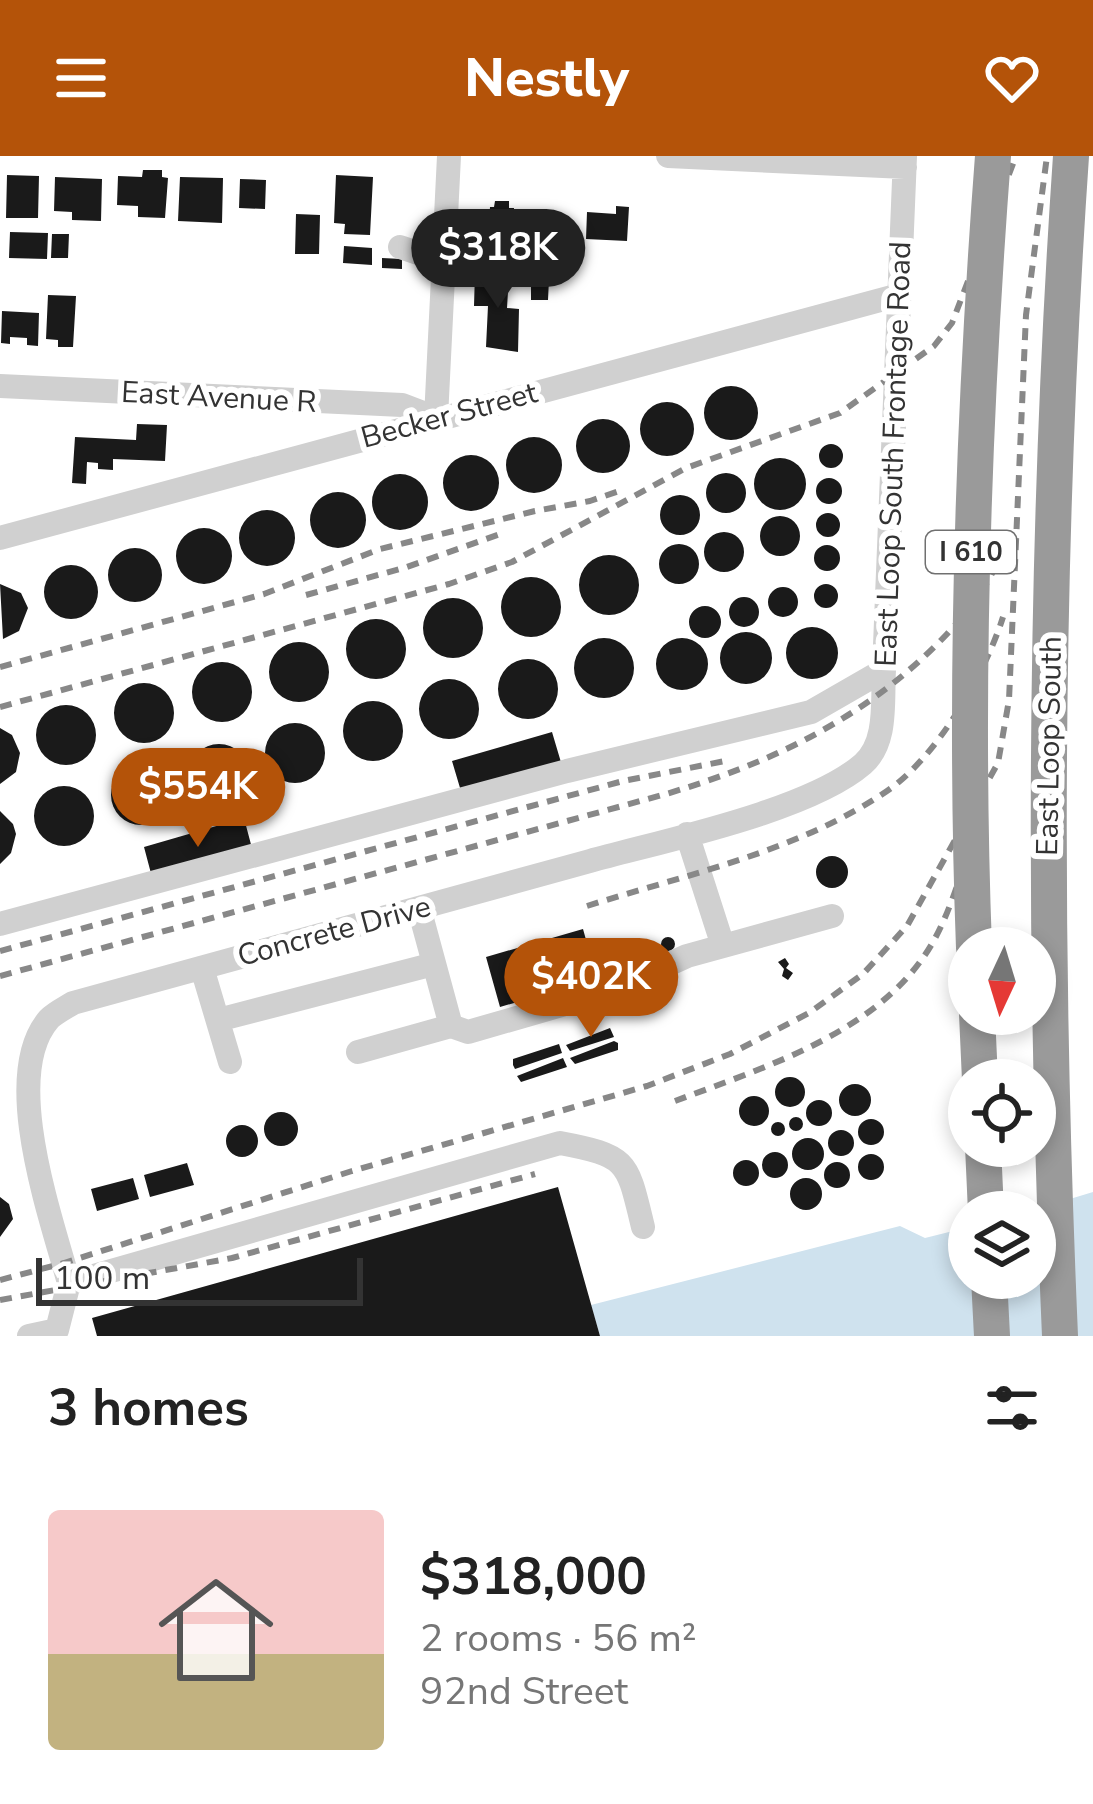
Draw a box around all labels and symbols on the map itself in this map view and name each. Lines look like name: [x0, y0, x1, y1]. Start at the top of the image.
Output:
pin: $318K: [414, 209, 582, 311]
street label: East Loop South Frontage Road: [866, 241, 921, 667]
street label: East Avenue R: [120, 372, 318, 423]
street label: Becker Street: [356, 372, 542, 459]
road number: I 610: [926, 531, 1016, 573]
street label: East Loop South: [1027, 636, 1072, 856]
pin: $554K: [114, 748, 282, 850]
street label: Concrete Drive: [233, 886, 435, 977]
north arrow: [948, 927, 1056, 1035]
pin: $402K: [507, 938, 675, 1040]
scale bar: [36, 1252, 363, 1305]

